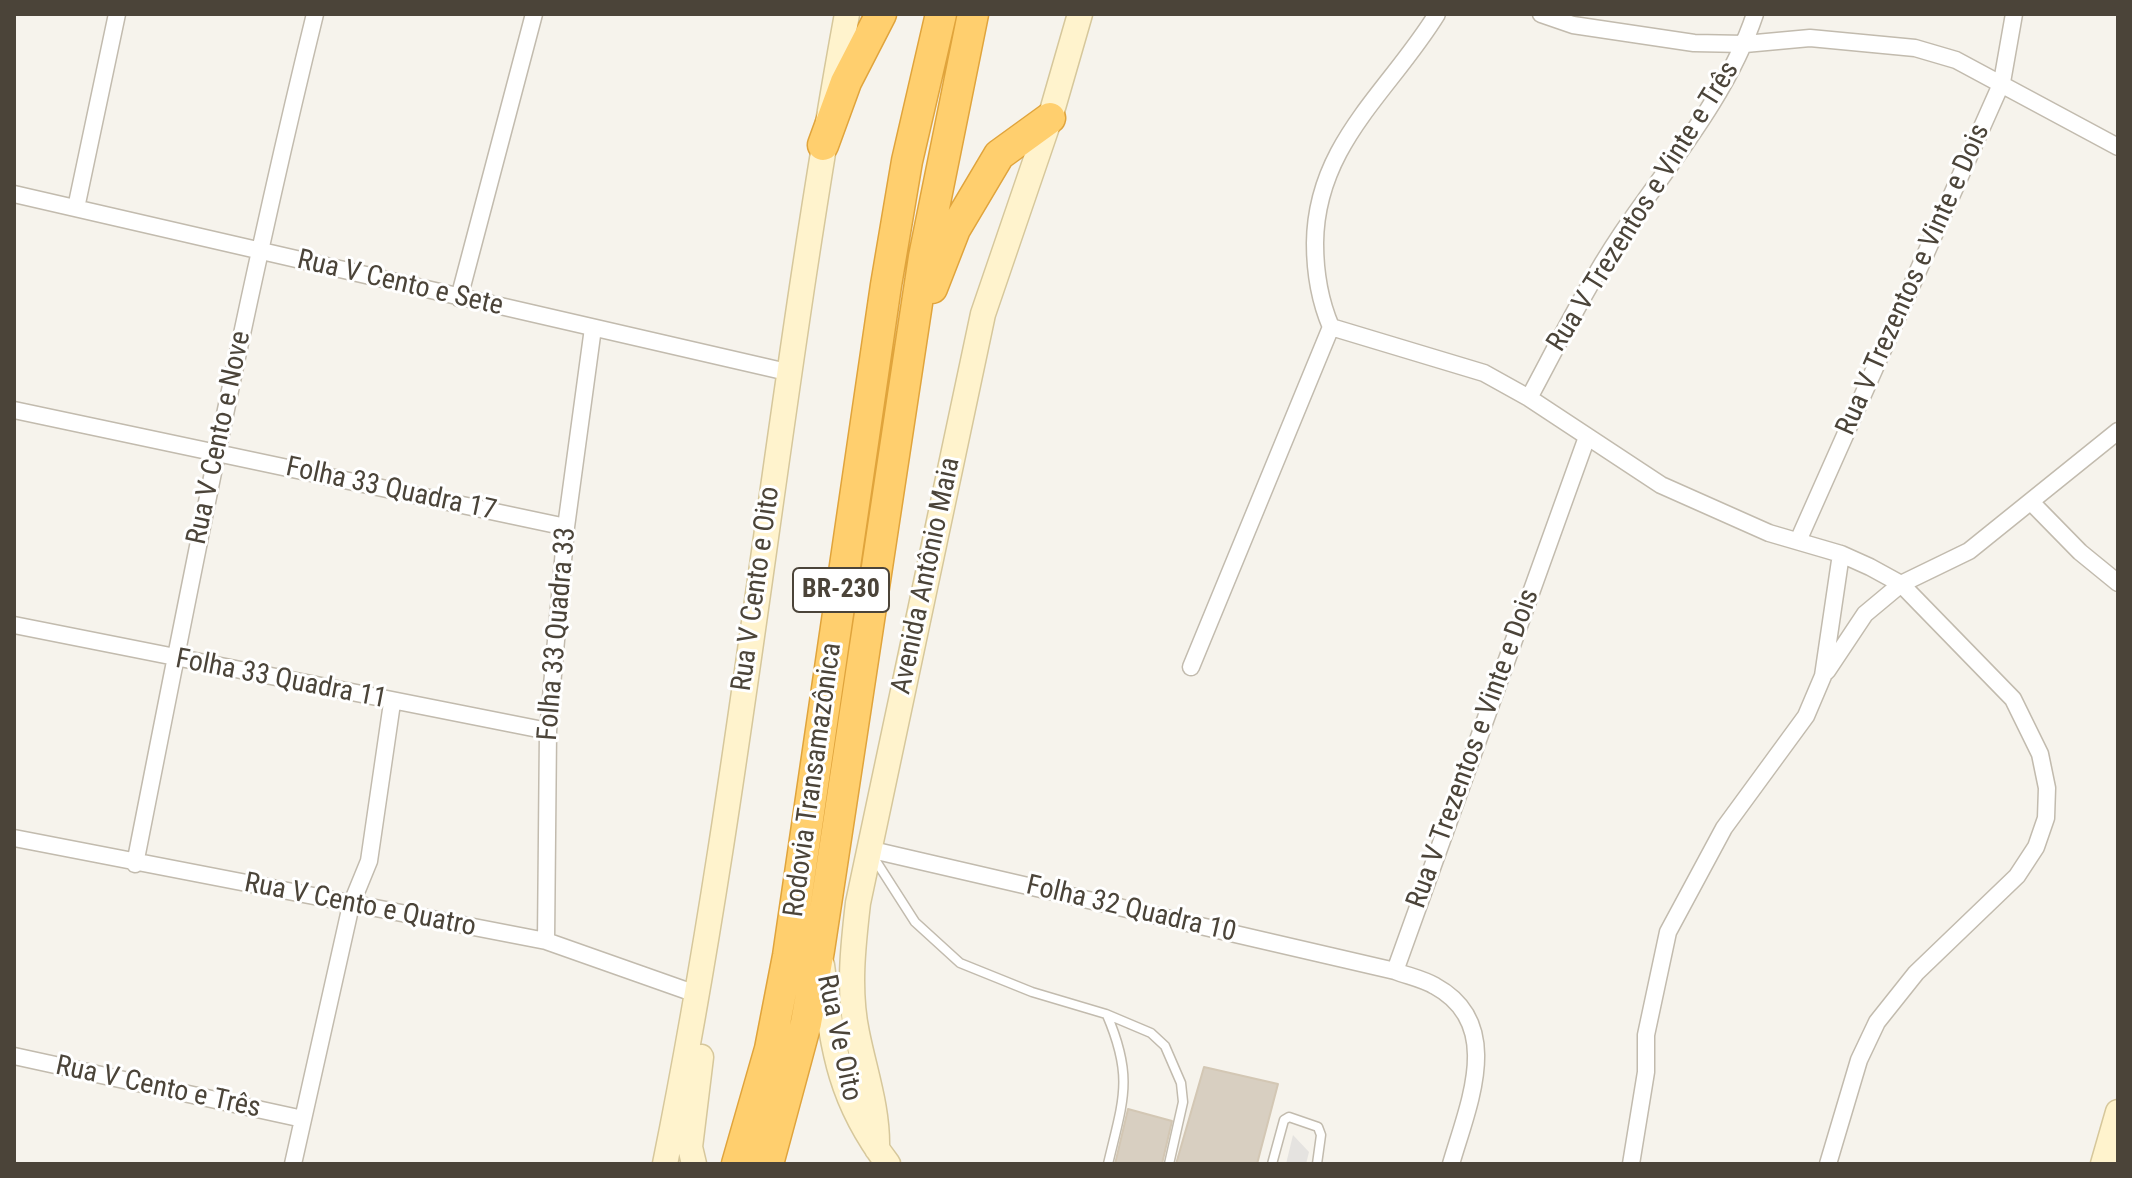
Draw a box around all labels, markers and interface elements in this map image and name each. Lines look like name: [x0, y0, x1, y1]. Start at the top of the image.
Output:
street label: Rua V Trezentos e Vinte e Três: [1541, 56, 1747, 358]
street label: Rua V Trezentos e Vinte e Dois: [1830, 119, 1998, 441]
street label: Rua V Cento e Sete: [294, 244, 506, 324]
street label: Rua V Cento e Nove: [181, 328, 259, 548]
street label: Folha 33 Quadra 17: [283, 451, 499, 529]
street label: Avenida Antônio Maia: [886, 455, 968, 697]
street label: Rua V Cento e Oito: [726, 485, 788, 693]
street label: Folha 33 Quadra 33: [532, 526, 584, 742]
road number: BR-230: [793, 568, 889, 612]
street label: Rua V Trezentos e Vinte e Dois: [1401, 585, 1547, 913]
street label: Rodovia Transamazônica: [778, 641, 850, 919]
street label: Folha 33 Quadra 11: [173, 643, 389, 717]
street label: Rua V Cento e Quatro: [241, 867, 479, 945]
street label: Folha 32 Quadra 10: [1023, 870, 1239, 950]
street label: Rua Ve Oito: [808, 972, 868, 1104]
street label: Rua V Cento e Três: [52, 1050, 264, 1126]

